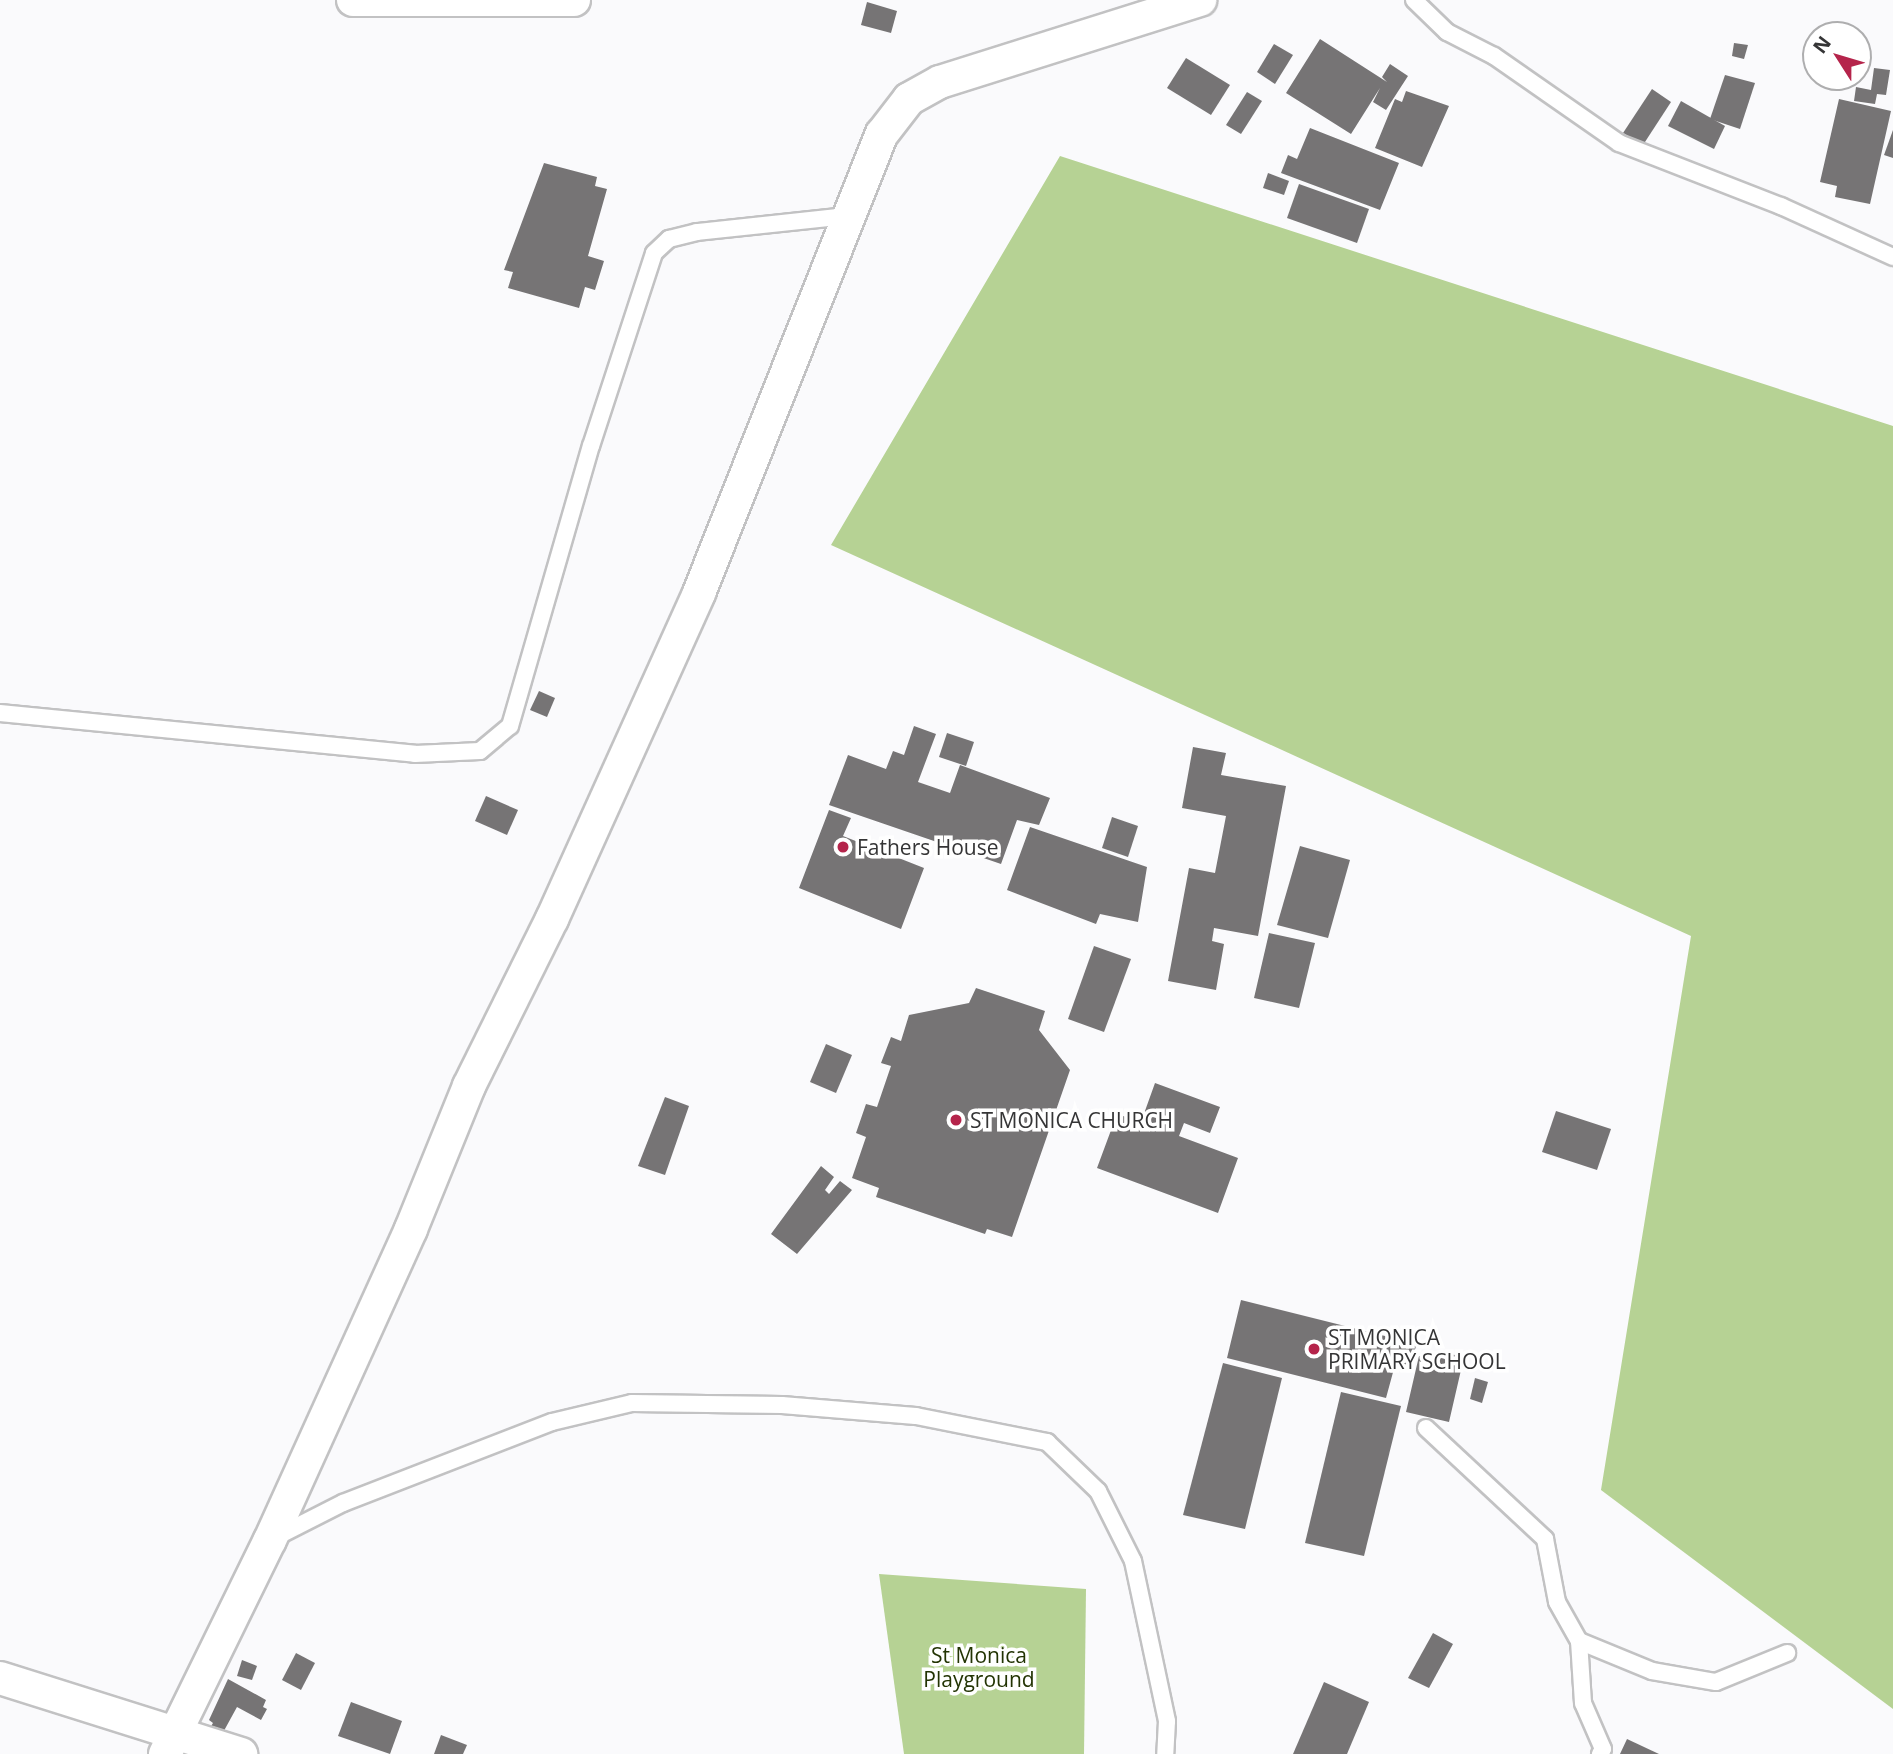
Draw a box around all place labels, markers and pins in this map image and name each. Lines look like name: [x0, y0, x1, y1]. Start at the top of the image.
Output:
place label: Fathers House: [857, 834, 999, 860]
marker: Fathers House: [835, 839, 851, 855]
place label: ST MONICA CHURCH: [970, 1107, 1173, 1133]
marker: ST MONICA CHURCH: [948, 1112, 964, 1128]
place label: ST MONICA PRIMARY SCHOOL: [1328, 1324, 1506, 1374]
marker: ST MONICA PRIMARY SCHOOL: [1306, 1341, 1322, 1357]

